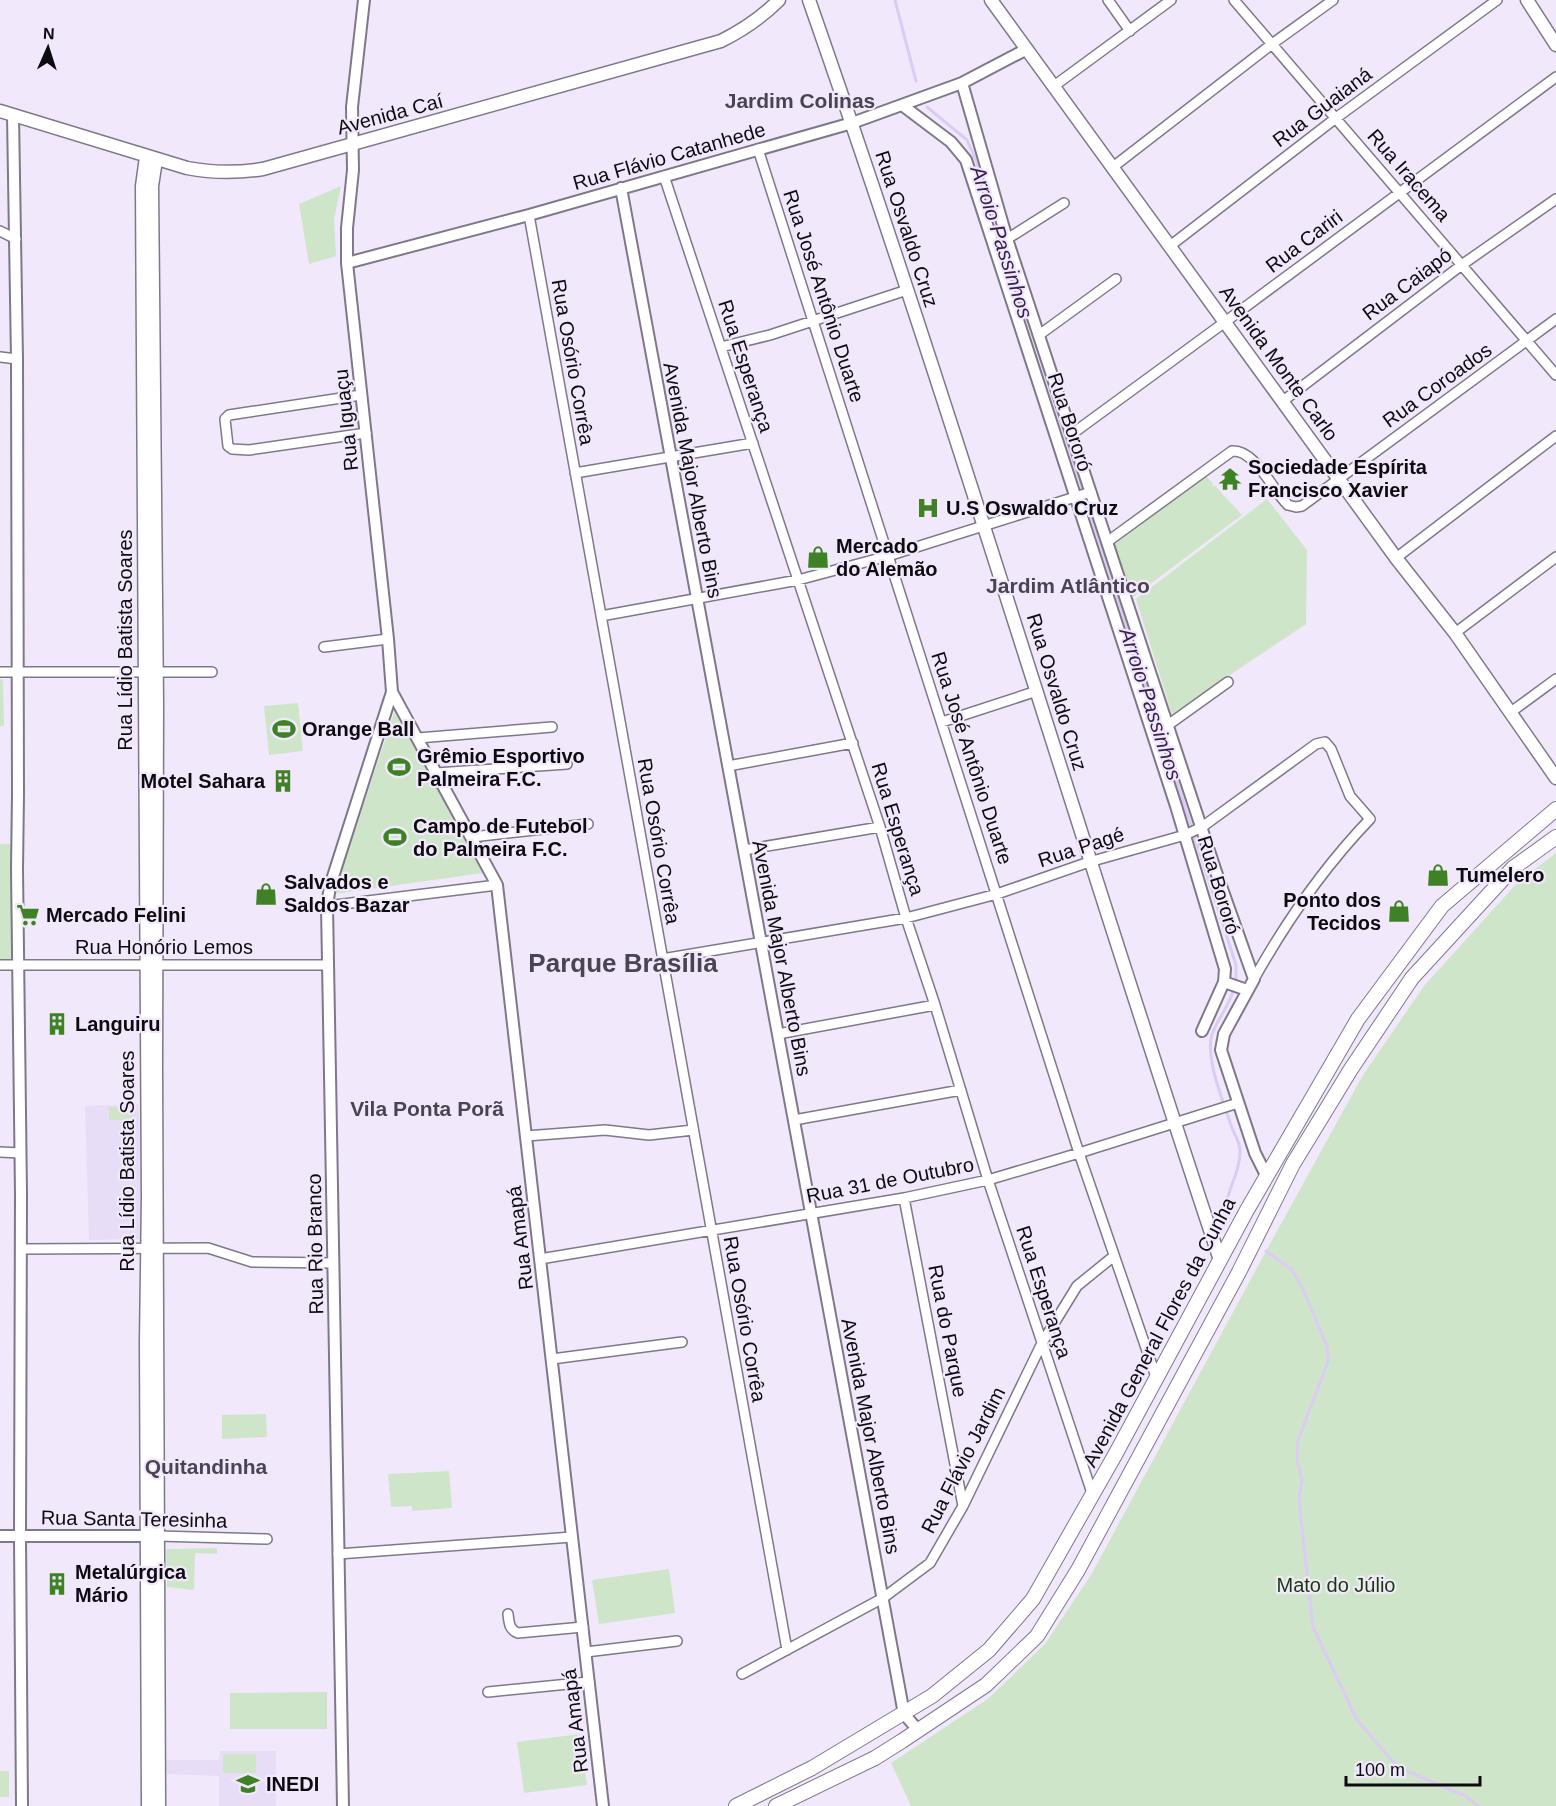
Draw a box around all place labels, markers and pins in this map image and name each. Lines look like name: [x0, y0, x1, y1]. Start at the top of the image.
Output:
place label: Sociedade Espírita Francisco Xavier: [1248, 456, 1428, 501]
temple icon: Sociedade Espírita Francisco Xavier: [1217, 466, 1243, 492]
hospital icon: U.S Oswaldo Cruz: [915, 495, 941, 521]
place label: U.S Oswaldo Cruz: [946, 497, 1118, 519]
place label: Mercado do Alemão: [836, 535, 938, 580]
shop icon: Mercado do Alemão: [805, 544, 831, 570]
sports icon: Orange Ball: [271, 716, 297, 742]
place label: Orange Ball: [302, 718, 414, 740]
place label: Grêmio Esportivo Palmeira F.C.: [417, 745, 585, 790]
sports icon: Grêmio Esportivo Palmeira F.C.: [386, 754, 412, 780]
building icon: Motel Sahara: [270, 768, 296, 794]
place label: Motel Sahara: [141, 770, 266, 792]
place label: Campo de Futebol do Palmeira F.C.: [413, 815, 587, 860]
sports icon: Campo de Futebol do Palmeira F.C.: [382, 824, 408, 850]
shop icon: Tumelero: [1425, 862, 1451, 888]
place label: Tumelero: [1456, 864, 1545, 886]
place label: Salvados e Saldos Bazar: [284, 871, 410, 916]
shop icon: Salvados e Saldos Bazar: [253, 881, 279, 907]
place label: Ponto dos Tecidos: [1283, 889, 1381, 934]
shop icon: Ponto dos Tecidos: [1386, 898, 1412, 924]
supermarket icon: Mercado Felini: [15, 902, 41, 928]
place label: Mercado Felini: [46, 904, 186, 926]
building icon: Languiru: [44, 1011, 70, 1037]
place label: Languiru: [75, 1013, 161, 1035]
place label: Metalúrgica Mário: [75, 1561, 187, 1606]
building icon: Metalúrgica Mário: [44, 1571, 70, 1597]
school or university icon: INEDI: [235, 1771, 261, 1797]
place label: INEDI: [266, 1773, 319, 1795]

